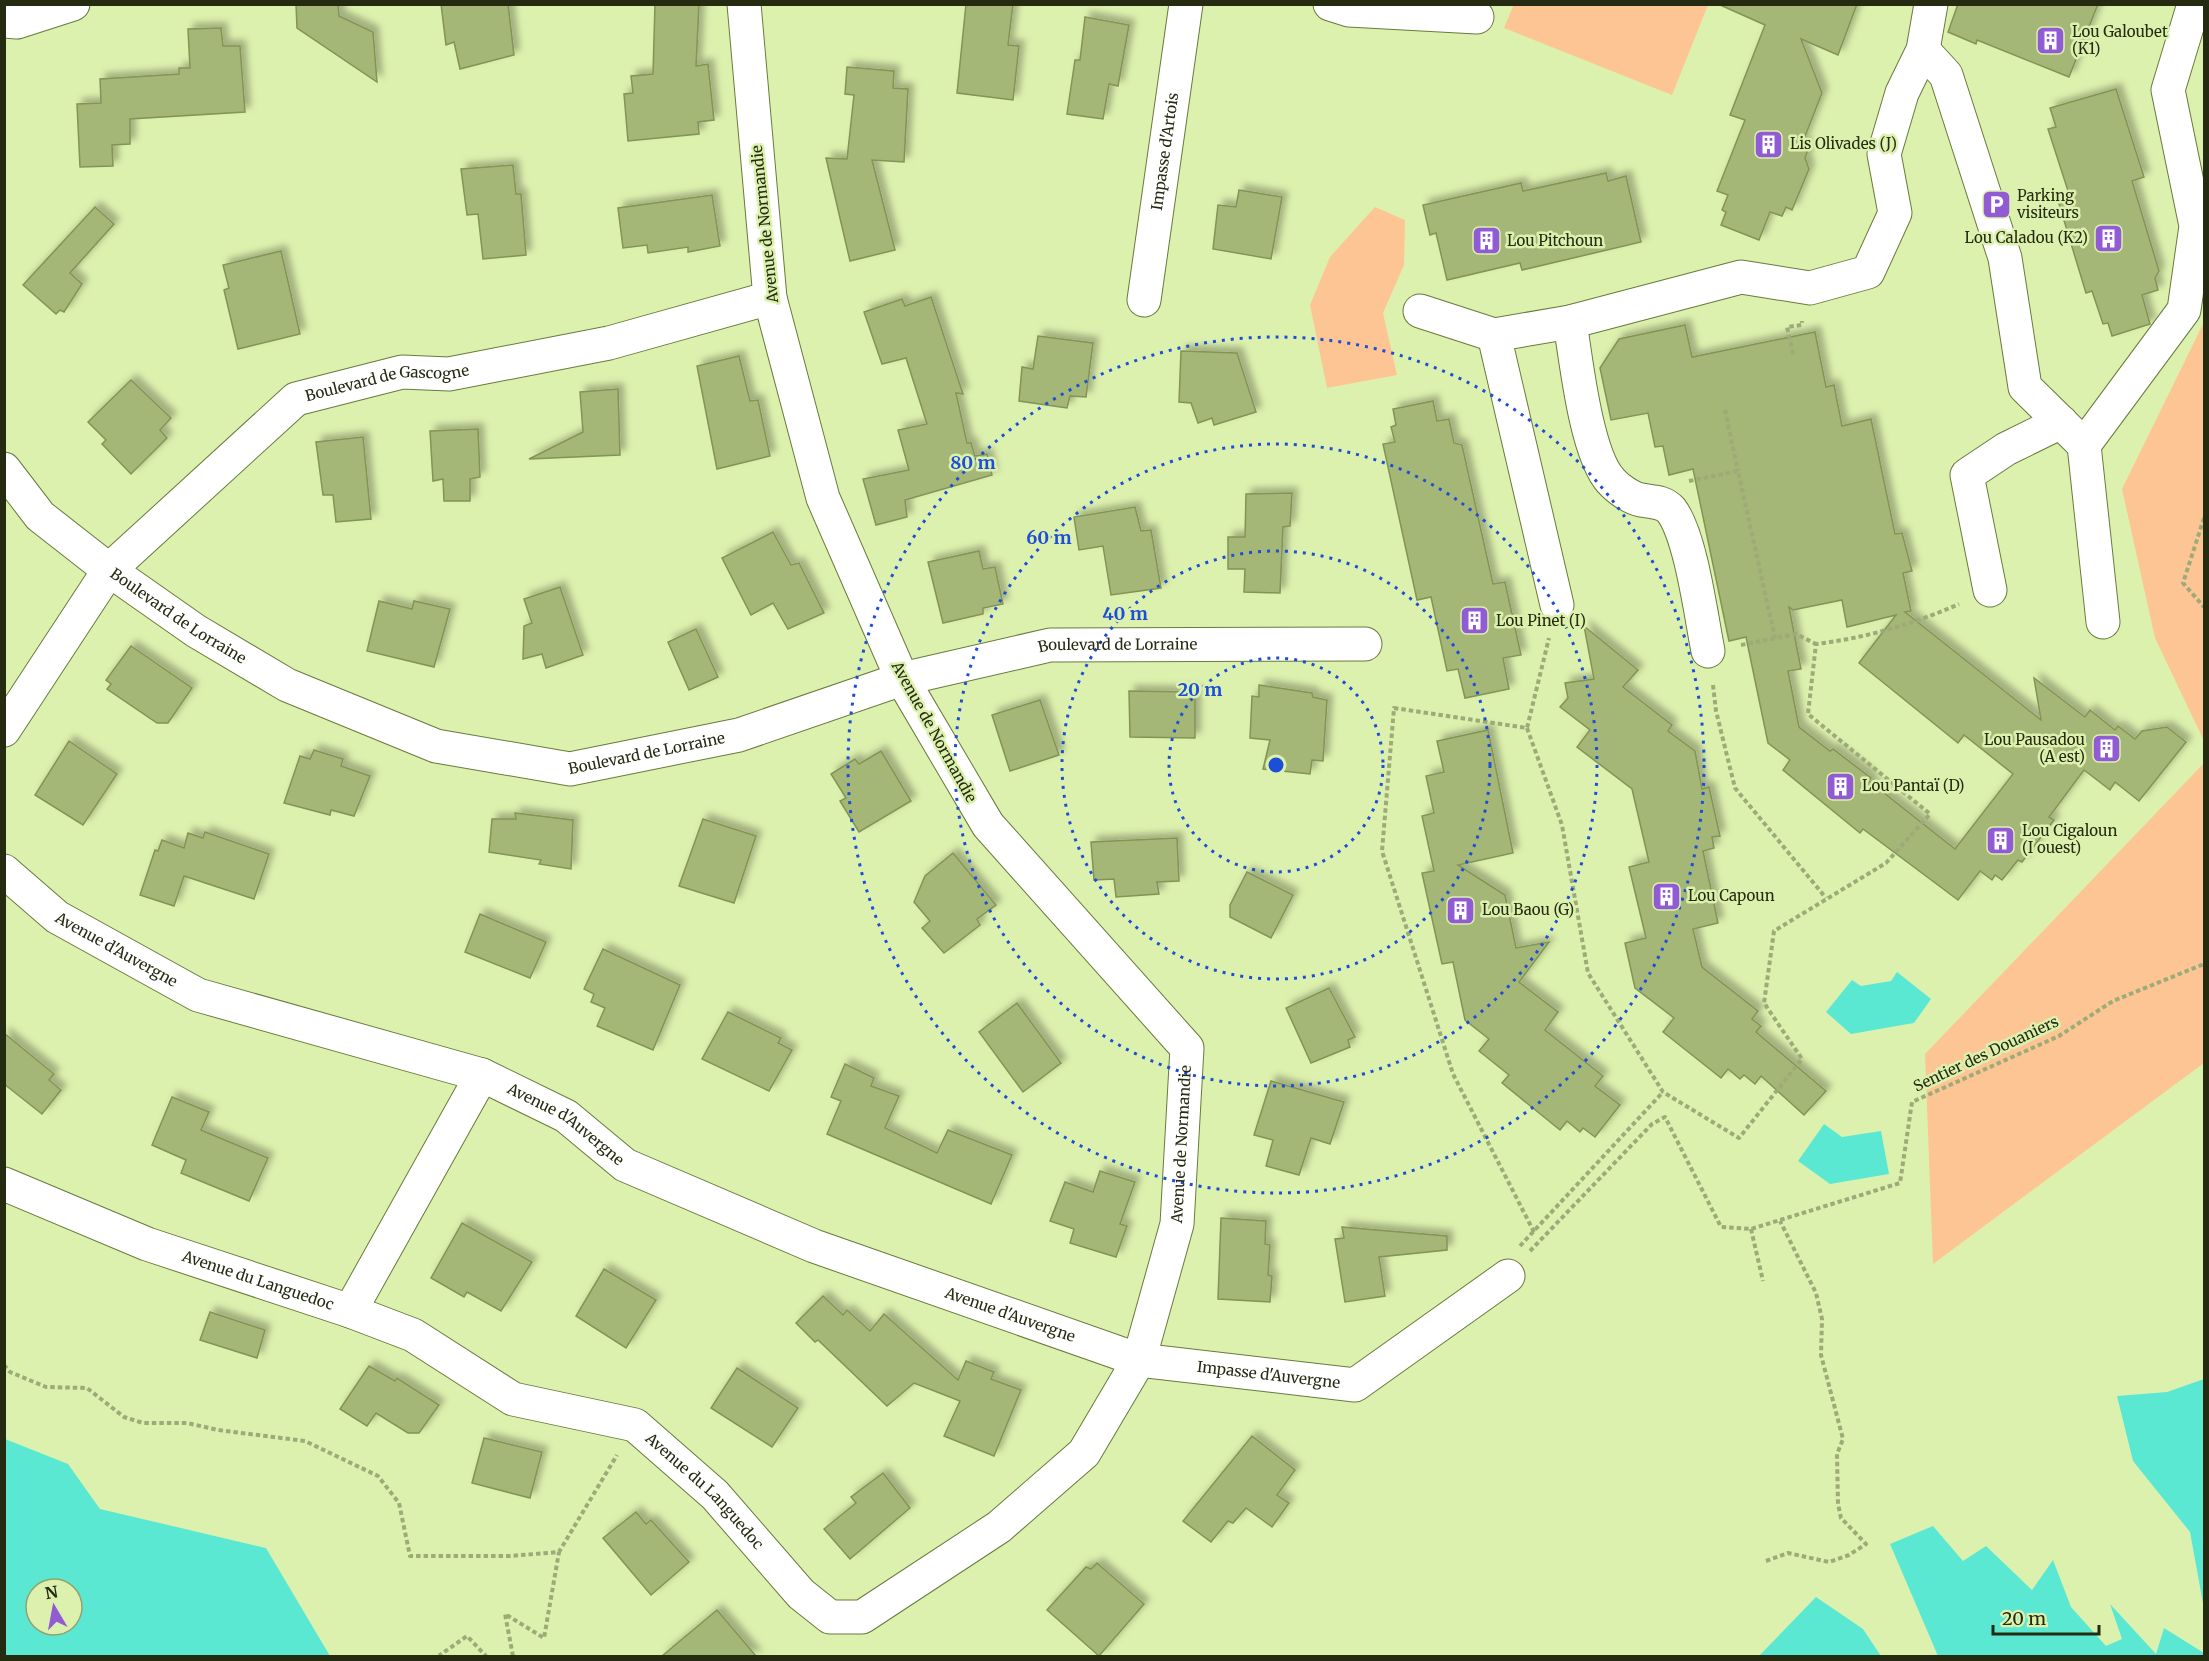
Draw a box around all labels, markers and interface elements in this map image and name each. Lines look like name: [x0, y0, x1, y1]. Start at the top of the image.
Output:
place label: Lou Galoubet (K1): [2072, 22, 2168, 58]
building icon: Lou Galoubet (K1): [2035, 25, 2067, 57]
street label: Impasse d'Artois: [1147, 91, 1182, 211]
building icon: Lis Olivades (J): [1753, 128, 1785, 160]
place label: Lis Olivades (J): [1790, 134, 1897, 153]
street label: Avenue de Normandie: [747, 144, 782, 305]
place label: Parking visiteurs: [2016, 186, 2079, 222]
parking icon: Parking visiteurs: [1980, 189, 2012, 221]
building icon: Lou Caladou (K2): [2093, 222, 2125, 254]
building icon: Lou Pitchoun: [1470, 225, 1502, 257]
place label: Lou Caladou (K2): [1965, 228, 2088, 247]
place label: Lou Pitchoun: [1507, 231, 1603, 250]
street label: Boulevard de Gascogne: [303, 360, 471, 405]
text: 80 m: [950, 451, 996, 474]
text: 60 m: [1026, 526, 1072, 549]
street label: Boulevard de Lorraine: [107, 564, 250, 668]
text: 40 m: [1102, 602, 1148, 625]
building icon: Lou Pinet (I): [1459, 605, 1491, 637]
place label: Lou Pinet (I): [1496, 611, 1586, 630]
street label: Boulevard de Lorraine: [1036, 635, 1197, 656]
street label: Avenue de Normandie: [887, 657, 981, 806]
text: 20 m: [1178, 678, 1222, 701]
street label: Boulevard de Lorraine: [566, 728, 727, 778]
place label: Lou Pausadou (A est): [1984, 730, 2085, 766]
building icon: Lou Pausadou (A est): [2090, 733, 2122, 765]
centre of rings: [1266, 755, 1286, 775]
building icon: Lou Pantaï (D): [1825, 770, 1857, 802]
place label: Lou Pantaï (D): [1862, 776, 1965, 795]
place label: Lou Cigaloun (I ouest): [2022, 821, 2117, 857]
building icon: Lou Cigaloun (I ouest): [1985, 824, 2017, 856]
building icon: Lou Capoun: [1651, 880, 1683, 912]
place label: Lou Capoun: [1688, 886, 1775, 905]
building icon: Lou Baou (G): [1445, 894, 1477, 926]
place label: Lou Baou (G): [1482, 900, 1574, 919]
street label: Avenue d'Auvergne: [51, 908, 181, 991]
street label: Sentier des Douaniers: [1910, 1012, 2061, 1096]
street label: Avenue de Normandie: [1167, 1064, 1195, 1225]
street label: Avenue d'Auvergne: [504, 1078, 628, 1169]
street label: Avenue du Languedoc: [179, 1246, 337, 1314]
street label: Avenue d'Auvergne: [942, 1282, 1078, 1346]
street label: Impasse d'Auvergne: [1196, 1357, 1341, 1392]
street label: Avenue du Languedoc: [641, 1428, 768, 1553]
north arrow: [24, 1577, 84, 1637]
text: N: [43, 1581, 60, 1603]
scale bar: [1993, 1598, 2100, 1636]
text: 20 m: [2002, 1607, 2046, 1630]

